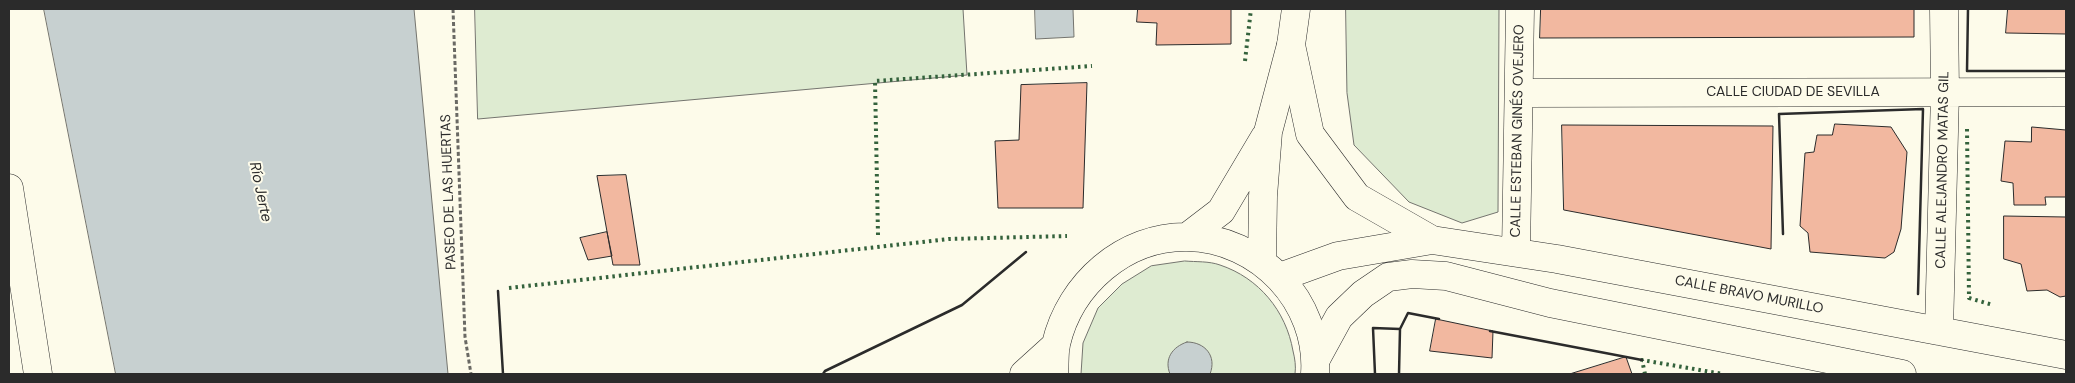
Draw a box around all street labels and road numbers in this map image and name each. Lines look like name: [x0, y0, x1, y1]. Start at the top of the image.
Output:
street label: CALLE ESTEBAN GINÉS OVEJERO: [1508, 24, 1528, 238]
street label: CALLE ALEJANDRO MATAS GIL: [1933, 71, 1953, 269]
street label: CALLE CIUDAD DE SEVILLA: [1706, 84, 1880, 100]
street label: PASEO DE LAS HUERTAS: [438, 114, 460, 270]
street label: CALLE BRAVO MURILLO: [1673, 272, 1825, 318]

